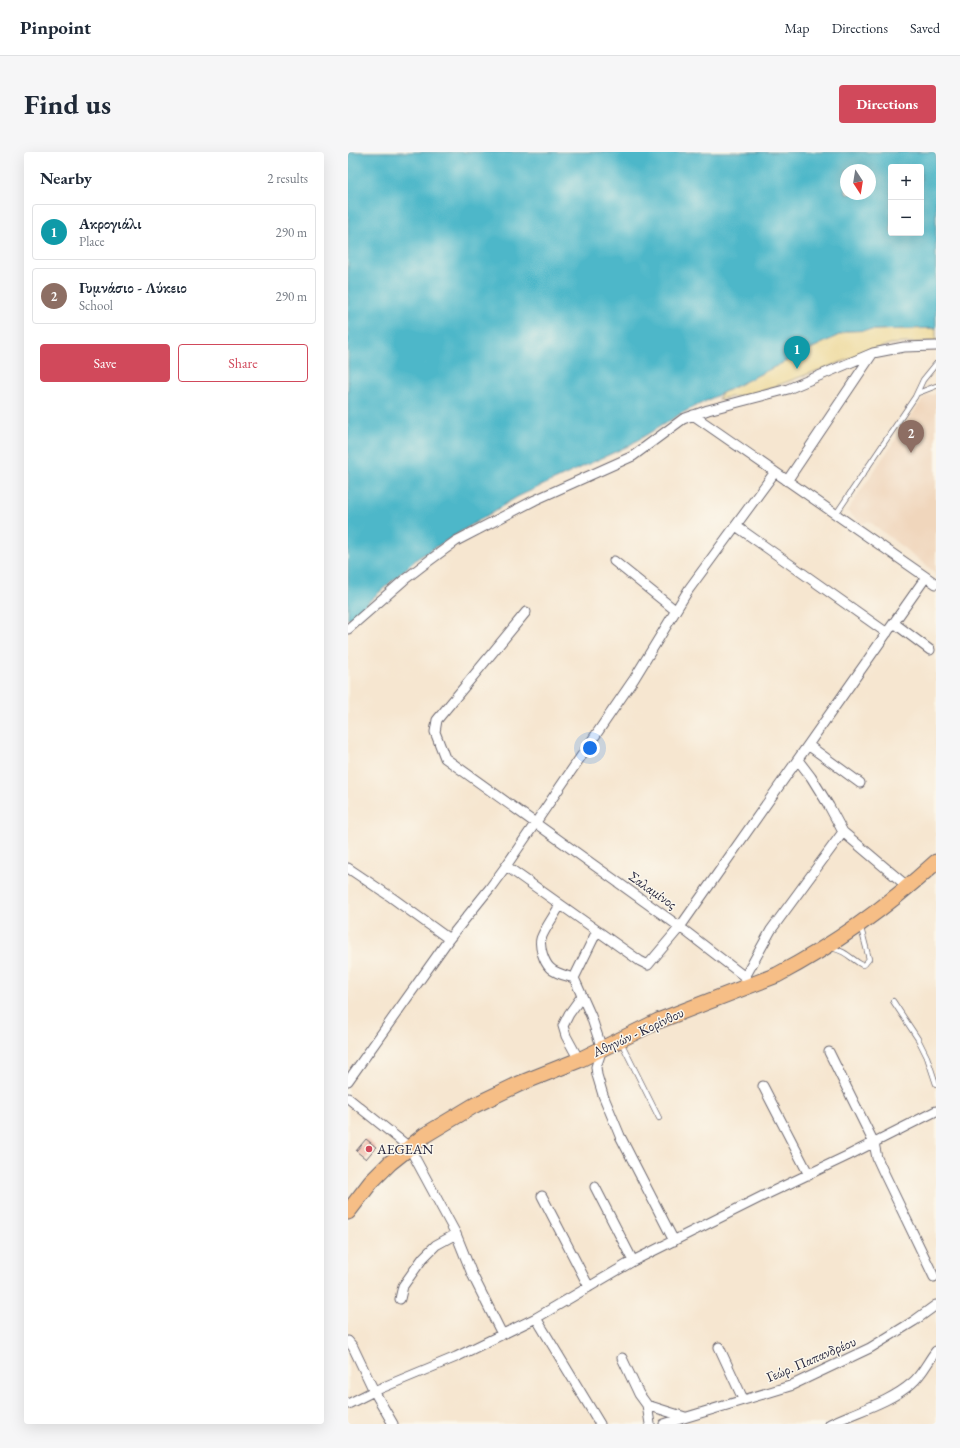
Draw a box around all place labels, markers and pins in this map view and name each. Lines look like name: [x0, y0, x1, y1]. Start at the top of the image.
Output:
pin: 1: [784, 336, 810, 369]
pin: 2: [898, 420, 924, 453]
place label: AEGEAN: [376, 1140, 433, 1158]
marker: AEGEAN: [364, 1144, 374, 1154]

